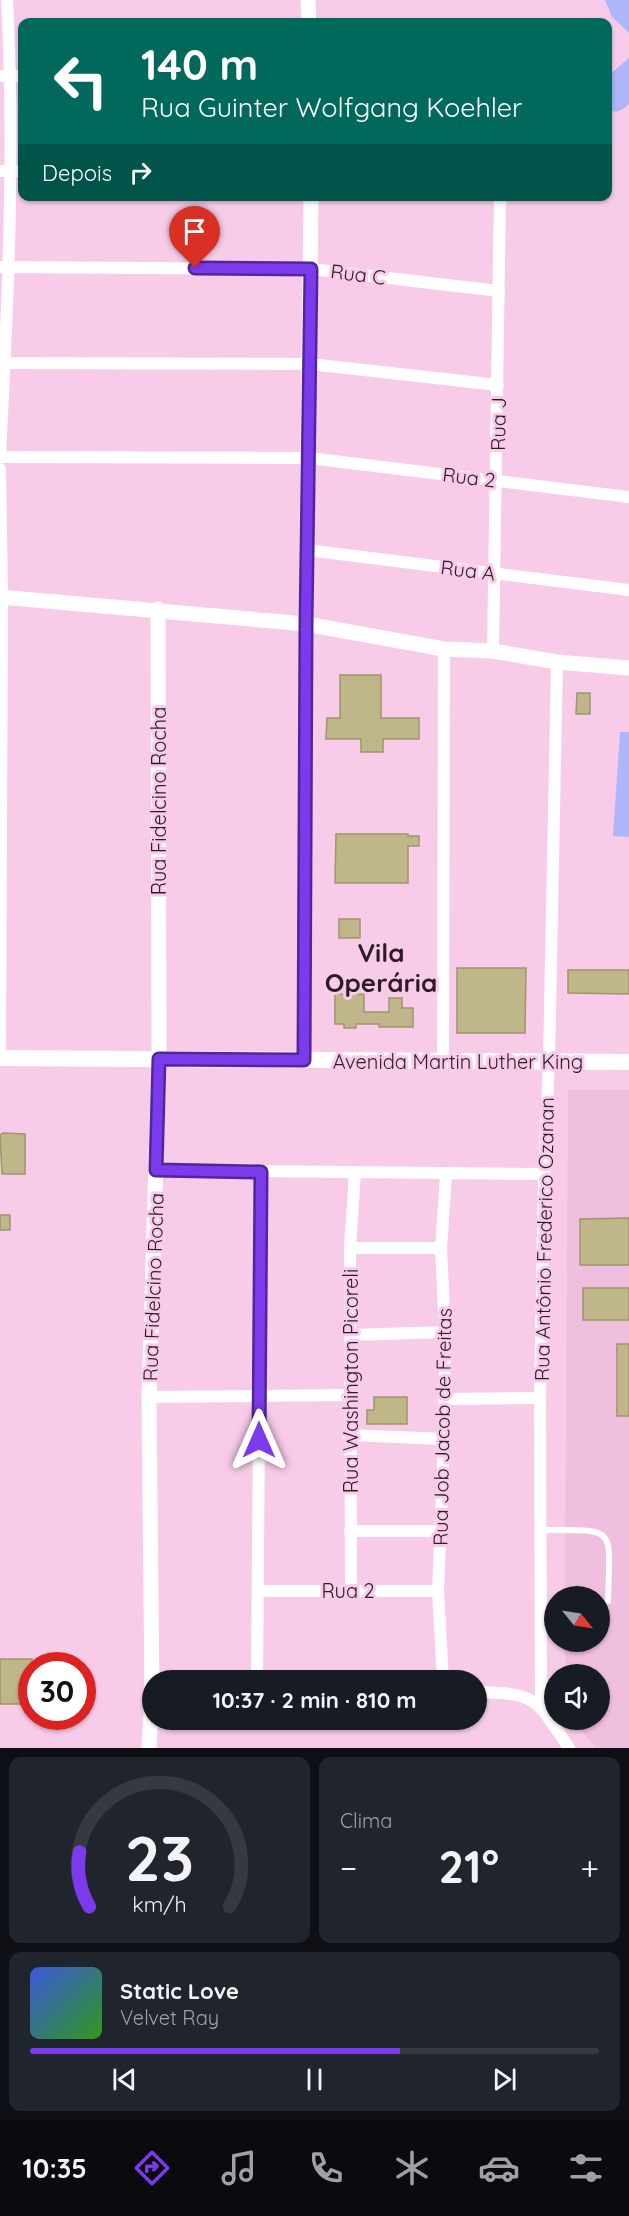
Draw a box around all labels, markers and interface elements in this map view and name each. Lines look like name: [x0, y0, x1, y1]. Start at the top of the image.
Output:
text: 140 m: [141, 38, 258, 91]
icon: left: [42, 42, 120, 120]
text: Rua Guinter Wolfgang Koehler: [141, 90, 522, 124]
icon: right: [124, 156, 157, 189]
text: Depois: [42, 159, 112, 187]
pin: [169, 206, 220, 268]
icon: arrive: [178, 215, 211, 248]
street label: Rua C: [329, 258, 387, 290]
street label: Rua J: [485, 397, 511, 451]
street label: Rua 2: [441, 461, 497, 493]
street label: Rua A: [439, 554, 497, 586]
street label: Rua Fidelcino Rocha: [146, 707, 171, 895]
district label: Vila Operária: [325, 936, 437, 999]
street label: Avenida Martin Luther King: [333, 1049, 583, 1074]
street label: Rua Antônio Frederico Ozanan: [529, 1097, 559, 1381]
street label: Rua Fidelcino Rocha: [137, 1192, 169, 1382]
street label: Rua Washington Picoreli: [338, 1269, 363, 1493]
street label: Rua Job Jacob de Freitas: [427, 1308, 457, 1546]
position arrow: [227, 1408, 291, 1472]
street label: Rua 2: [321, 1578, 375, 1603]
north arrow: [544, 1586, 610, 1652]
map controls: [544, 1586, 610, 1730]
speed limit sign: 30: [18, 1652, 96, 1730]
button: sound: [544, 1664, 610, 1730]
text: 10:37 · 2 min · 810 m: [212, 1686, 417, 1714]
text: Clima: [340, 1808, 392, 1833]
text: 23: [125, 1819, 194, 1897]
text: 21°: [438, 1838, 499, 1894]
text: −: [340, 1847, 357, 1888]
text: +: [580, 1847, 599, 1888]
text: km/h: [132, 1891, 187, 1917]
text: Static Love: [120, 1977, 239, 2005]
text: Velvet Ray: [120, 2005, 219, 2030]
icon: previous: [108, 2063, 141, 2096]
icon: pause: [298, 2063, 331, 2096]
icon: next: [488, 2063, 521, 2096]
icon: directions: [131, 2147, 173, 2189]
icon: music: [218, 2147, 260, 2189]
icon: phone: [305, 2147, 347, 2189]
icon: climate: [391, 2147, 433, 2189]
icon: car: [478, 2147, 520, 2189]
icon: filters: [565, 2147, 607, 2189]
text: 10:35: [22, 2151, 87, 2185]

